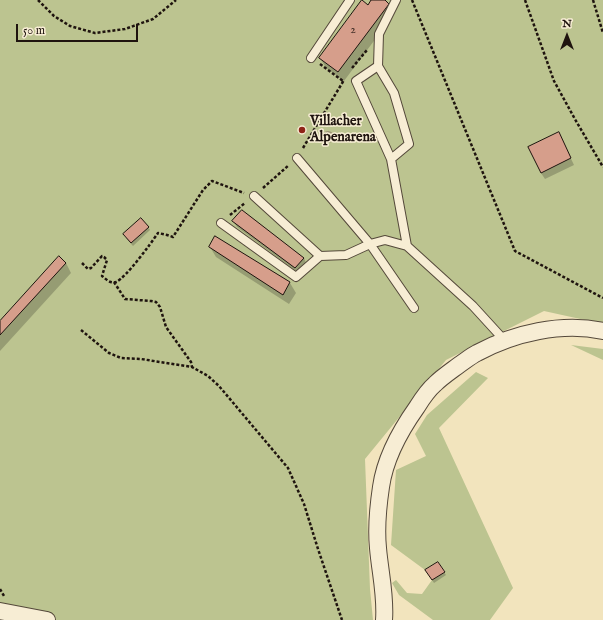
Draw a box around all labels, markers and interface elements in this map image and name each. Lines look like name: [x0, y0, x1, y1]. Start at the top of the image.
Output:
scale bar: [18, 16, 140, 42]
north arrow: [547, 16, 587, 56]
text: N: [562, 17, 572, 31]
text: 50 m: [23, 23, 45, 38]
house number: 2: [350, 24, 356, 38]
place label: Villacher Alpenarena: [310, 114, 376, 146]
marker: Villacher Alpenarena: [297, 125, 307, 135]

